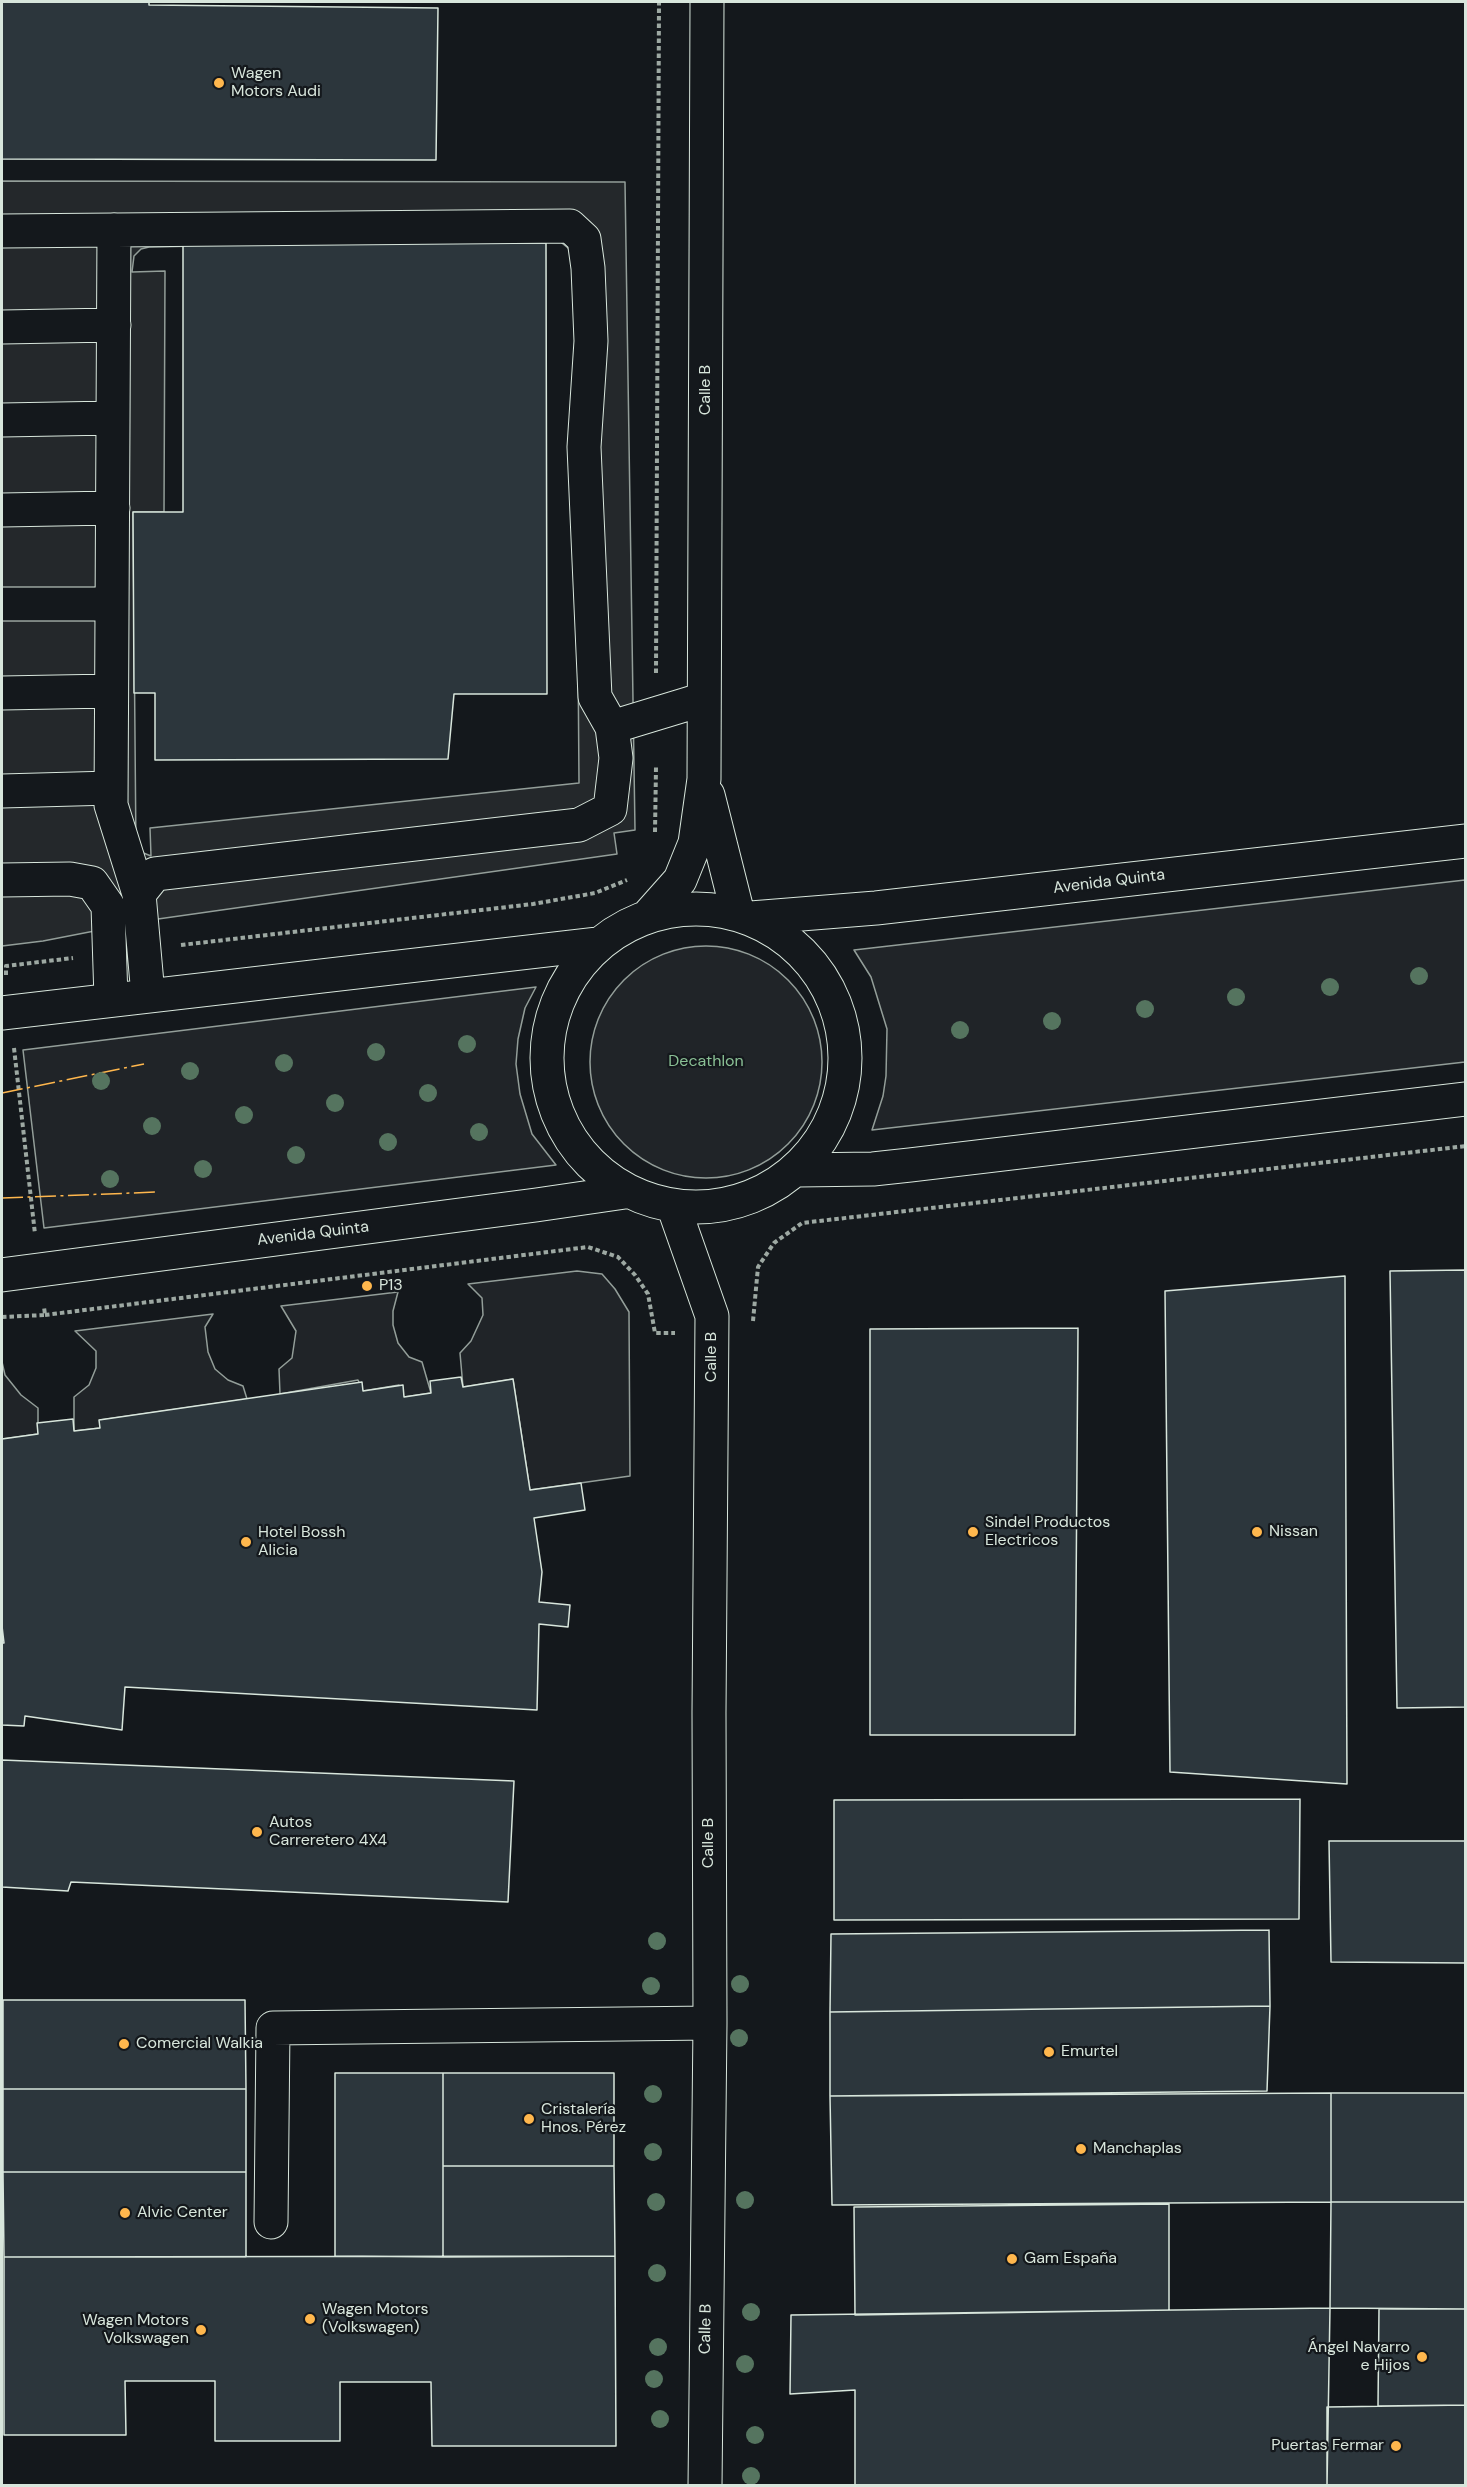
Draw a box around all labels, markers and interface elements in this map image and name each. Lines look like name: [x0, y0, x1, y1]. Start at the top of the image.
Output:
place label: Wagen Motors Audi: [231, 64, 321, 102]
marker: Wagen Motors Audi: [212, 76, 226, 90]
street label: Calle B: [696, 365, 716, 415]
street label: Avenida Quinta: [1052, 866, 1166, 898]
park label: Decathlon: [668, 1052, 744, 1072]
street label: Avenida Quinta: [256, 1218, 370, 1250]
place label: P13: [379, 1276, 403, 1296]
marker: P13: [360, 1279, 374, 1293]
street label: Calle B: [702, 1332, 722, 1382]
place label: Sindel Productos Electricos: [985, 1513, 1110, 1551]
place label: Nissan: [1269, 1522, 1318, 1542]
place label: Hotel Bossh Alicia: [258, 1523, 345, 1561]
marker: Sindel Productos Electricos: [966, 1525, 980, 1539]
marker: Nissan: [1250, 1525, 1264, 1539]
marker: Hotel Bossh Alicia: [239, 1535, 253, 1549]
place label: Autos Carreretero 4X4: [269, 1813, 387, 1851]
street label: Calle B: [699, 1818, 719, 1868]
marker: Autos Carreretero 4X4: [250, 1825, 264, 1839]
place label: Comercial Walkia: [136, 2034, 263, 2054]
marker: Comercial Walkia: [117, 2037, 131, 2051]
place label: Emurtel: [1061, 2042, 1118, 2062]
marker: Emurtel: [1042, 2045, 1056, 2059]
place label: Cristalería Hnos. Pérez: [541, 2100, 626, 2138]
marker: Cristalería Hnos. Pérez: [522, 2112, 536, 2126]
place label: Manchaplas: [1093, 2139, 1182, 2159]
marker: Manchaplas: [1074, 2142, 1088, 2156]
place label: Alvic Center: [137, 2203, 228, 2223]
marker: Alvic Center: [118, 2206, 132, 2220]
place label: Gam España: [1024, 2249, 1117, 2269]
marker: Gam España: [1005, 2252, 1019, 2266]
place label: Wagen Motors (Volkswagen): [322, 2300, 429, 2338]
street label: Calle B: [696, 2304, 716, 2354]
place label: Wagen Motors Volkswagen: [82, 2311, 189, 2349]
marker: Wagen Motors (Volkswagen): [303, 2312, 317, 2326]
marker: Wagen Motors Volkswagen: [194, 2323, 208, 2337]
place label: Ángel Navarro e Hijos: [1307, 2338, 1410, 2376]
marker: Ángel Navarro e Hijos: [1415, 2350, 1429, 2364]
place label: Puertas Fermar: [1271, 2436, 1384, 2456]
marker: Puertas Fermar: [1389, 2439, 1403, 2453]

